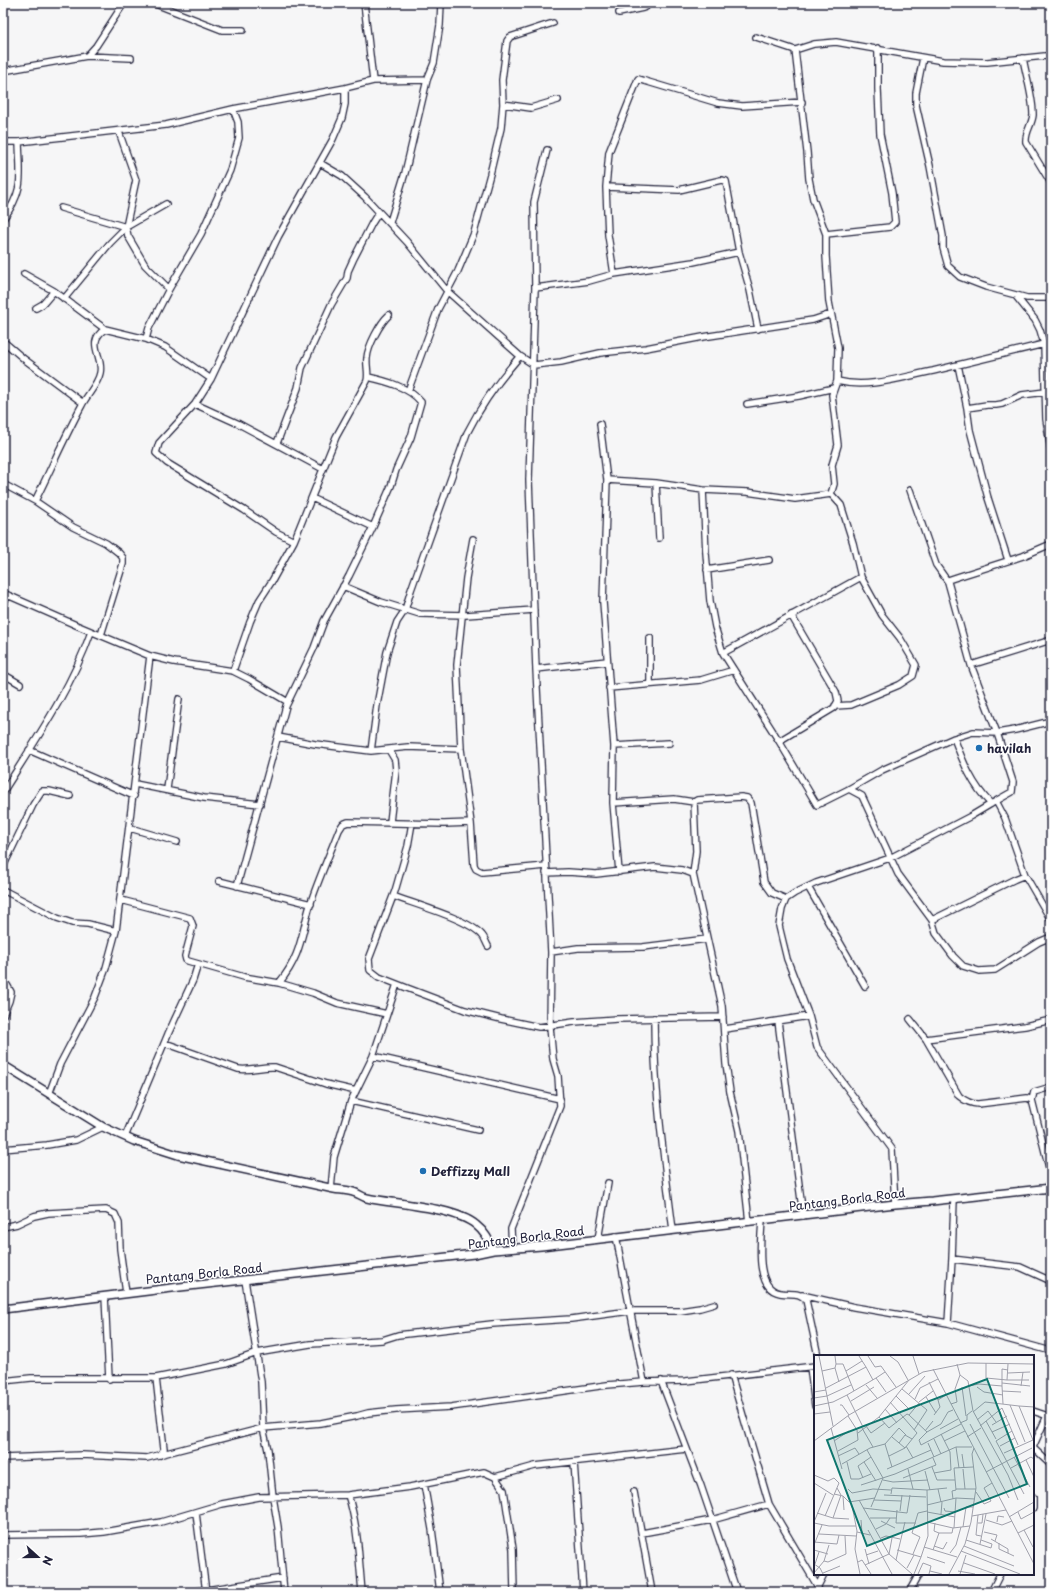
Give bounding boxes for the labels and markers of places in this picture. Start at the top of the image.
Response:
place label: havilah [987,739,1031,757]
marker: havilah [974,743,984,753]
place label: Deffizzy Mall [431,1162,510,1180]
marker: Deffizzy Mall [418,1166,428,1176]

